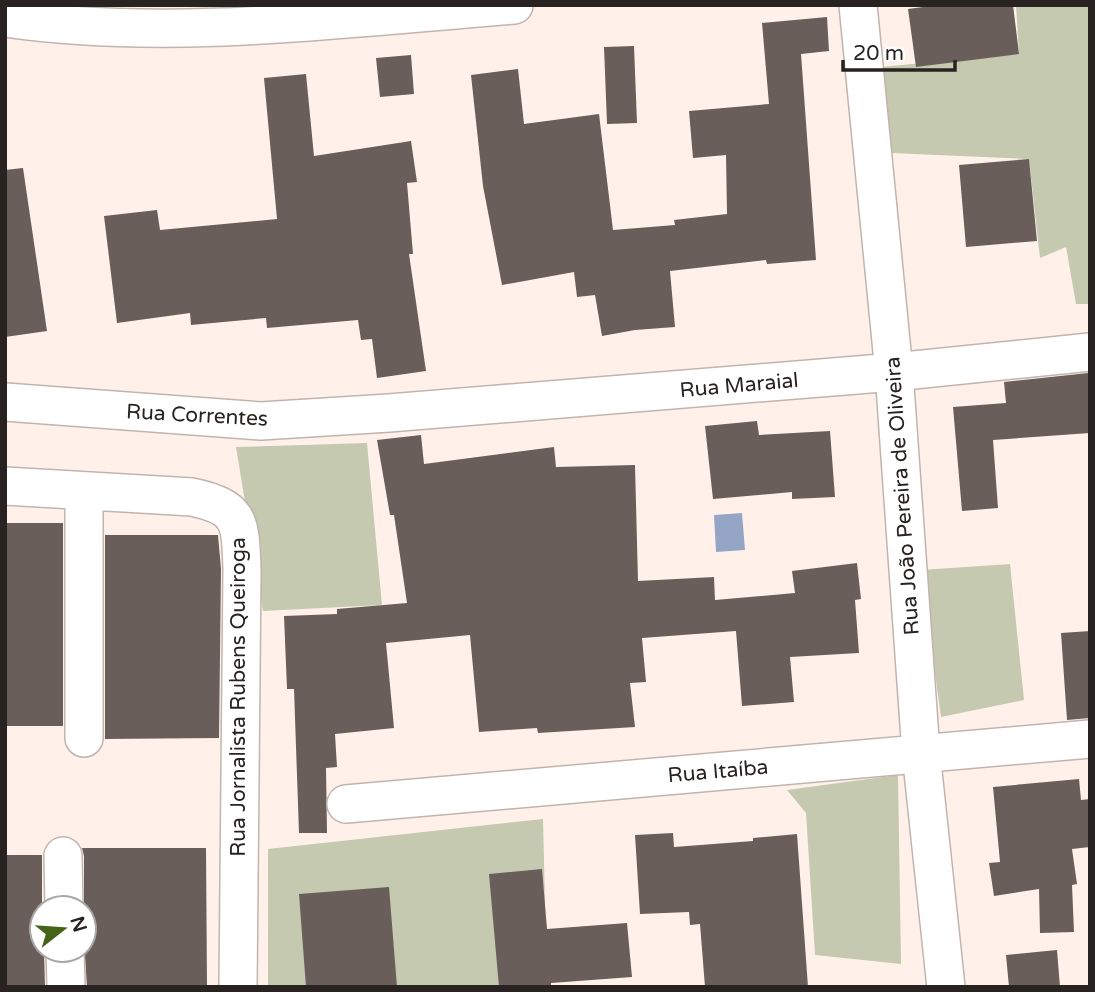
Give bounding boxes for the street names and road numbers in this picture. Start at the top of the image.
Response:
street label: Rua João Pereira de Oliveira [880,356,925,636]
street label: Rua Maraial [679,368,800,403]
street label: Rua Correntes [125,399,269,432]
street label: Rua Jornalista Rubens Queiroga [226,537,251,857]
street label: Rua Itaíba [667,755,769,788]

